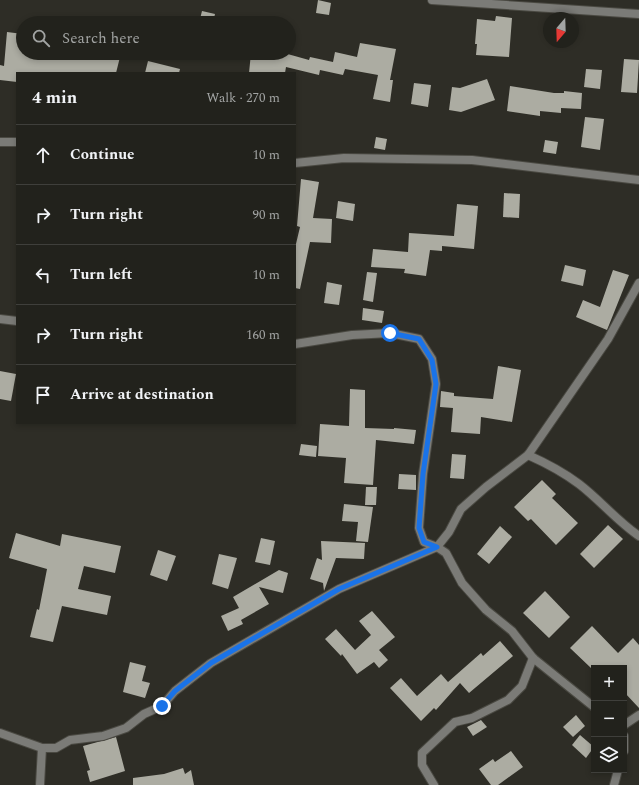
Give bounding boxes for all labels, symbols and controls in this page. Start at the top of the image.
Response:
north arrow [543,12,579,48]
search box [16,16,296,60]
icon: search [30,27,52,49]
text: Search here [62,27,140,50]
text: 4 min [32,85,77,111]
text: Walk · 270 m [206,88,280,108]
text: Continue [70,143,135,166]
icon: ahead [32,144,54,166]
text: 10 m [253,145,280,165]
text: Turn right [70,203,143,226]
icon: right [32,204,54,226]
text: 90 m [253,205,280,225]
text: Turn left [70,263,132,286]
icon: left [32,264,54,286]
text: 10 m [253,265,280,285]
text: Turn right [70,323,143,346]
icon: right [32,324,54,346]
route start [381,324,399,342]
text: 160 m [246,325,280,345]
text: Arrive at destination [70,383,214,406]
icon: arrive [32,384,54,406]
map controls [591,665,627,773]
button: + [591,665,627,701]
route end [153,697,171,715]
button: − [591,701,627,737]
button: layers [591,737,627,773]

